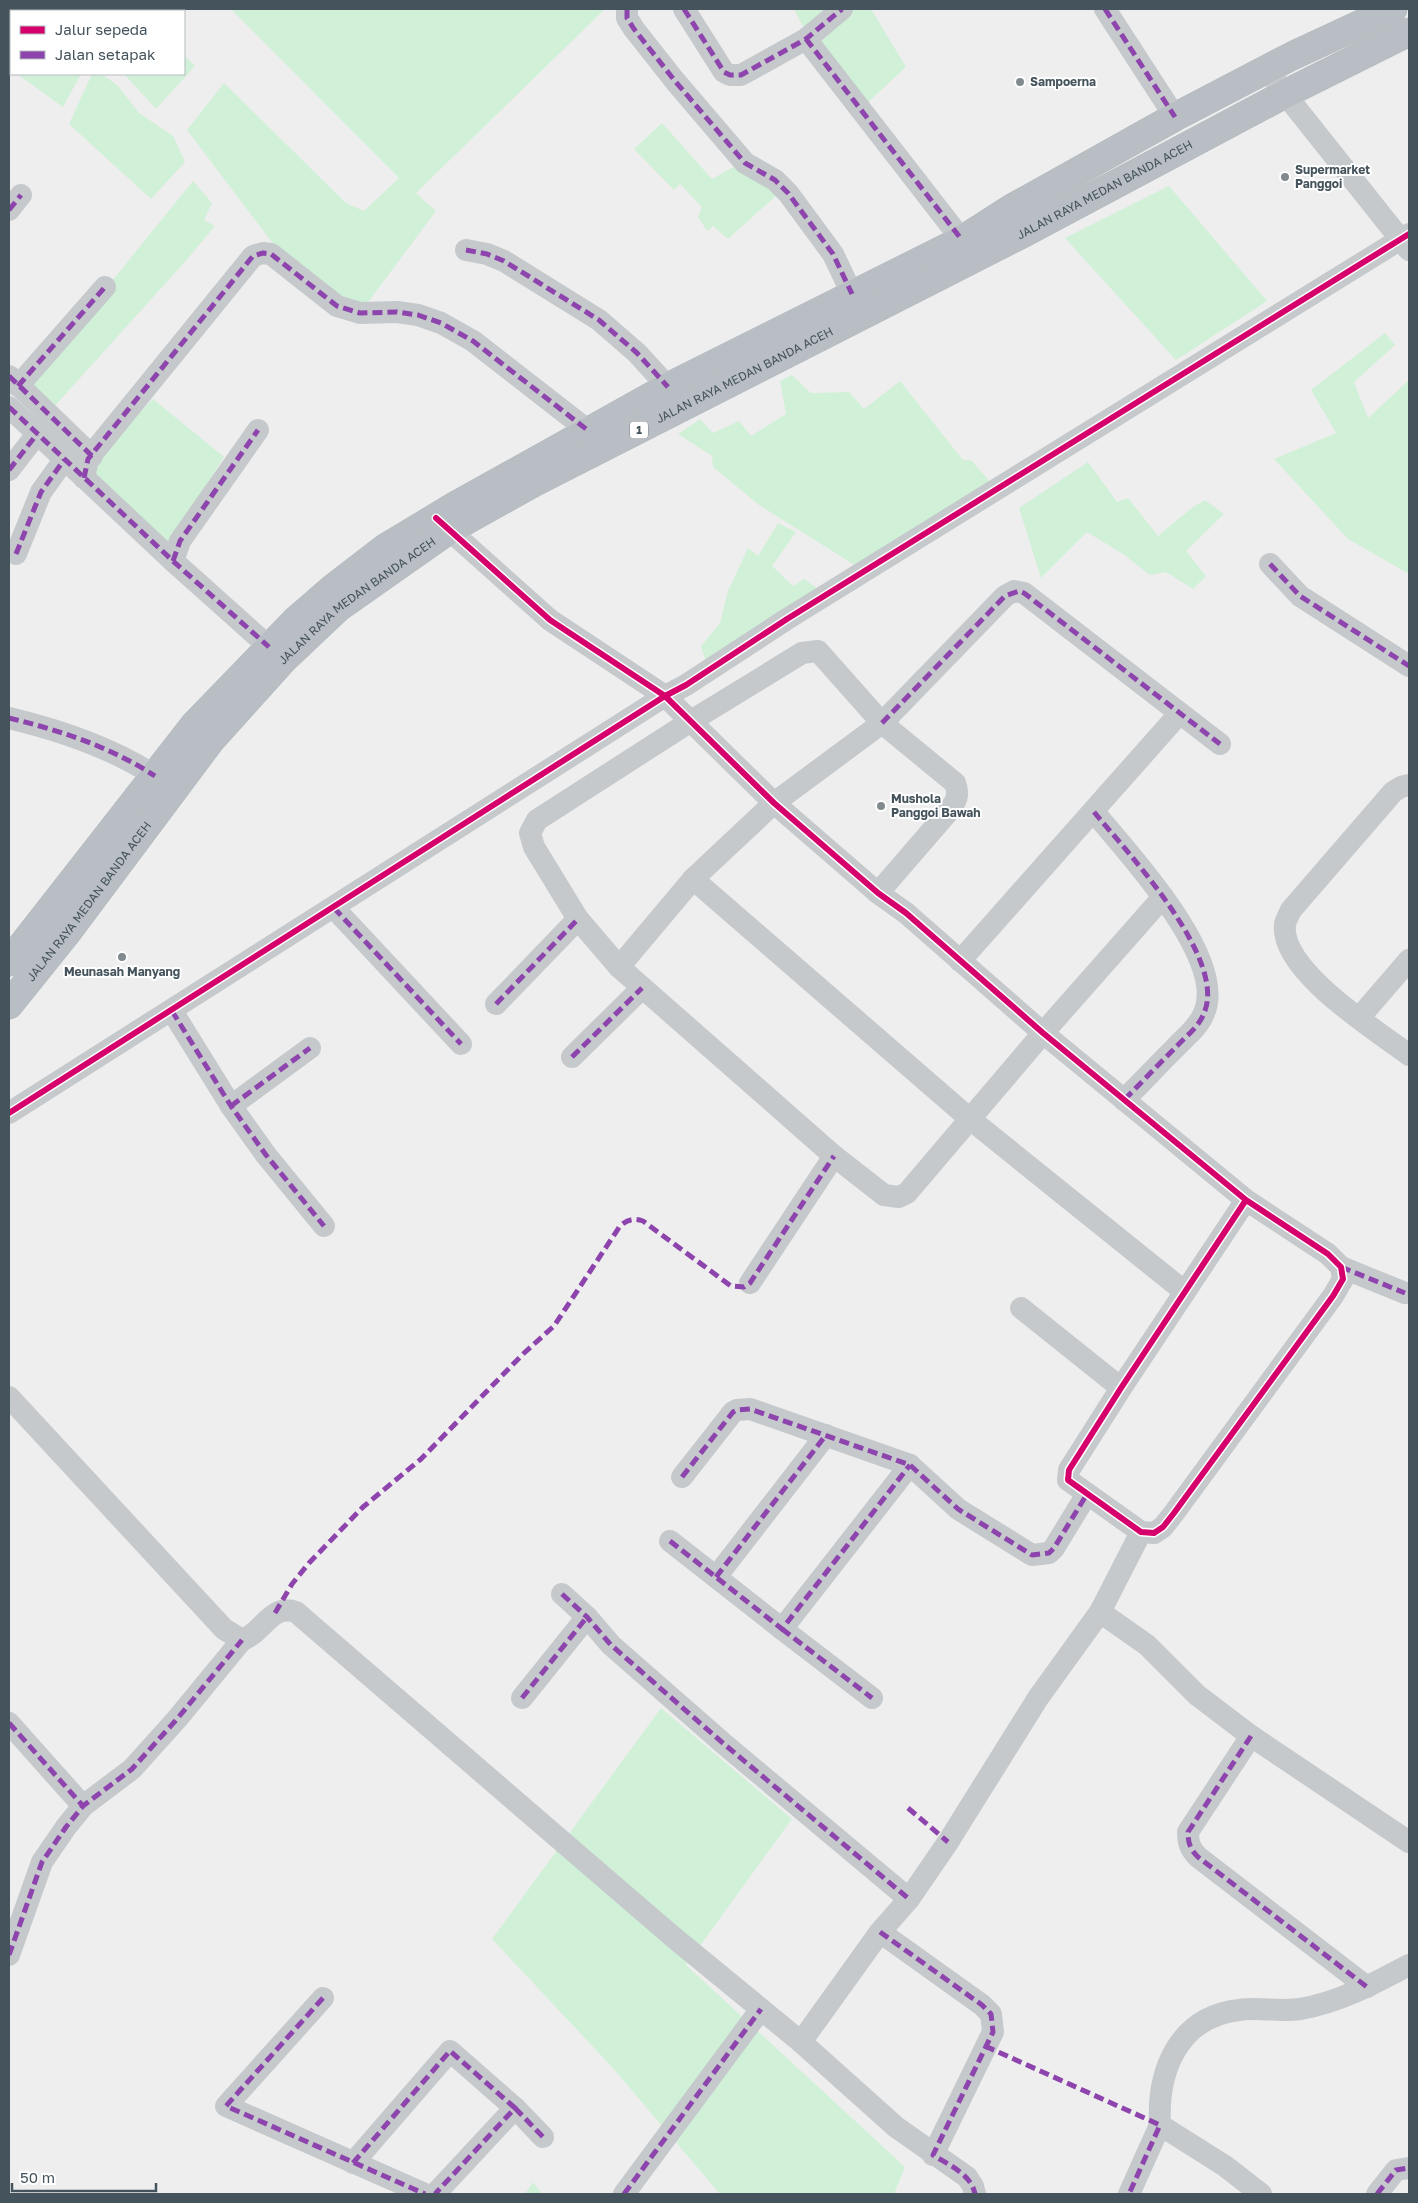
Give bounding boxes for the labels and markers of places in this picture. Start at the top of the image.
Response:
place label: Sampoerna [1030,74,1096,89]
marker: Sampoerna [1014,76,1026,88]
place label: Supermarket Panggoi [1295,162,1370,191]
marker: Supermarket Panggoi [1279,171,1291,183]
place label: Mushola Panggoi Bawah [891,791,981,820]
marker: Mushola Panggoi Bawah [875,800,887,812]
marker: Meunasah Manyang [116,951,128,963]
place label: Meunasah Manyang [64,964,180,979]

